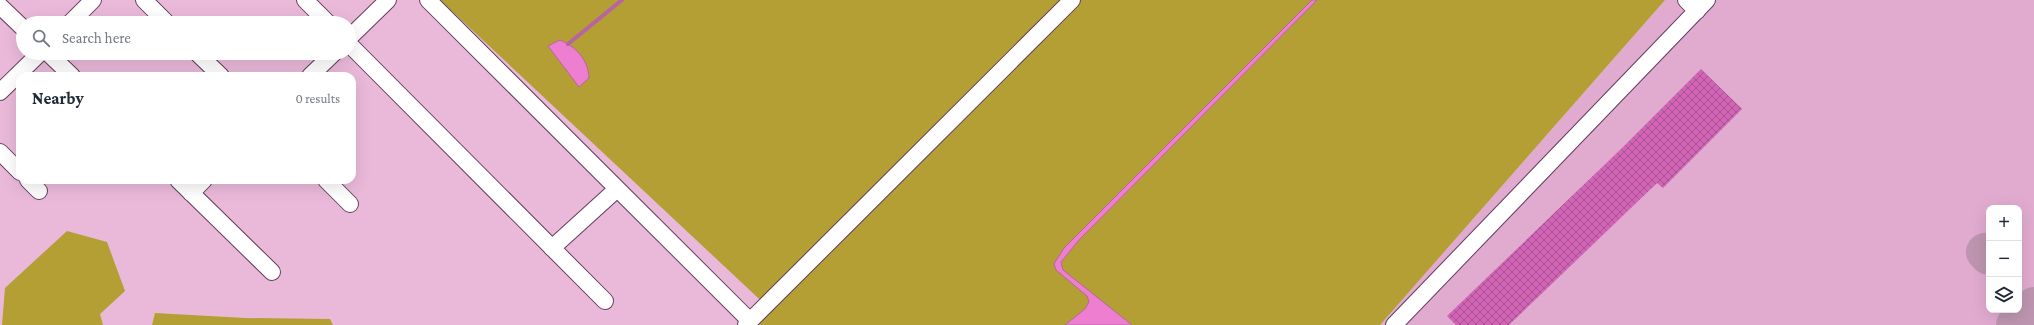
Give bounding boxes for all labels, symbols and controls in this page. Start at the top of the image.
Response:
search box [16,16,356,60]
icon: search [30,27,52,49]
text: Search here [62,30,131,46]
text: Nearby [32,89,84,108]
text: 0 results [295,91,340,106]
map controls [1986,205,2022,313]
button: + [1986,205,2022,241]
button: − [1986,241,2022,277]
button: layers [1986,277,2022,313]

